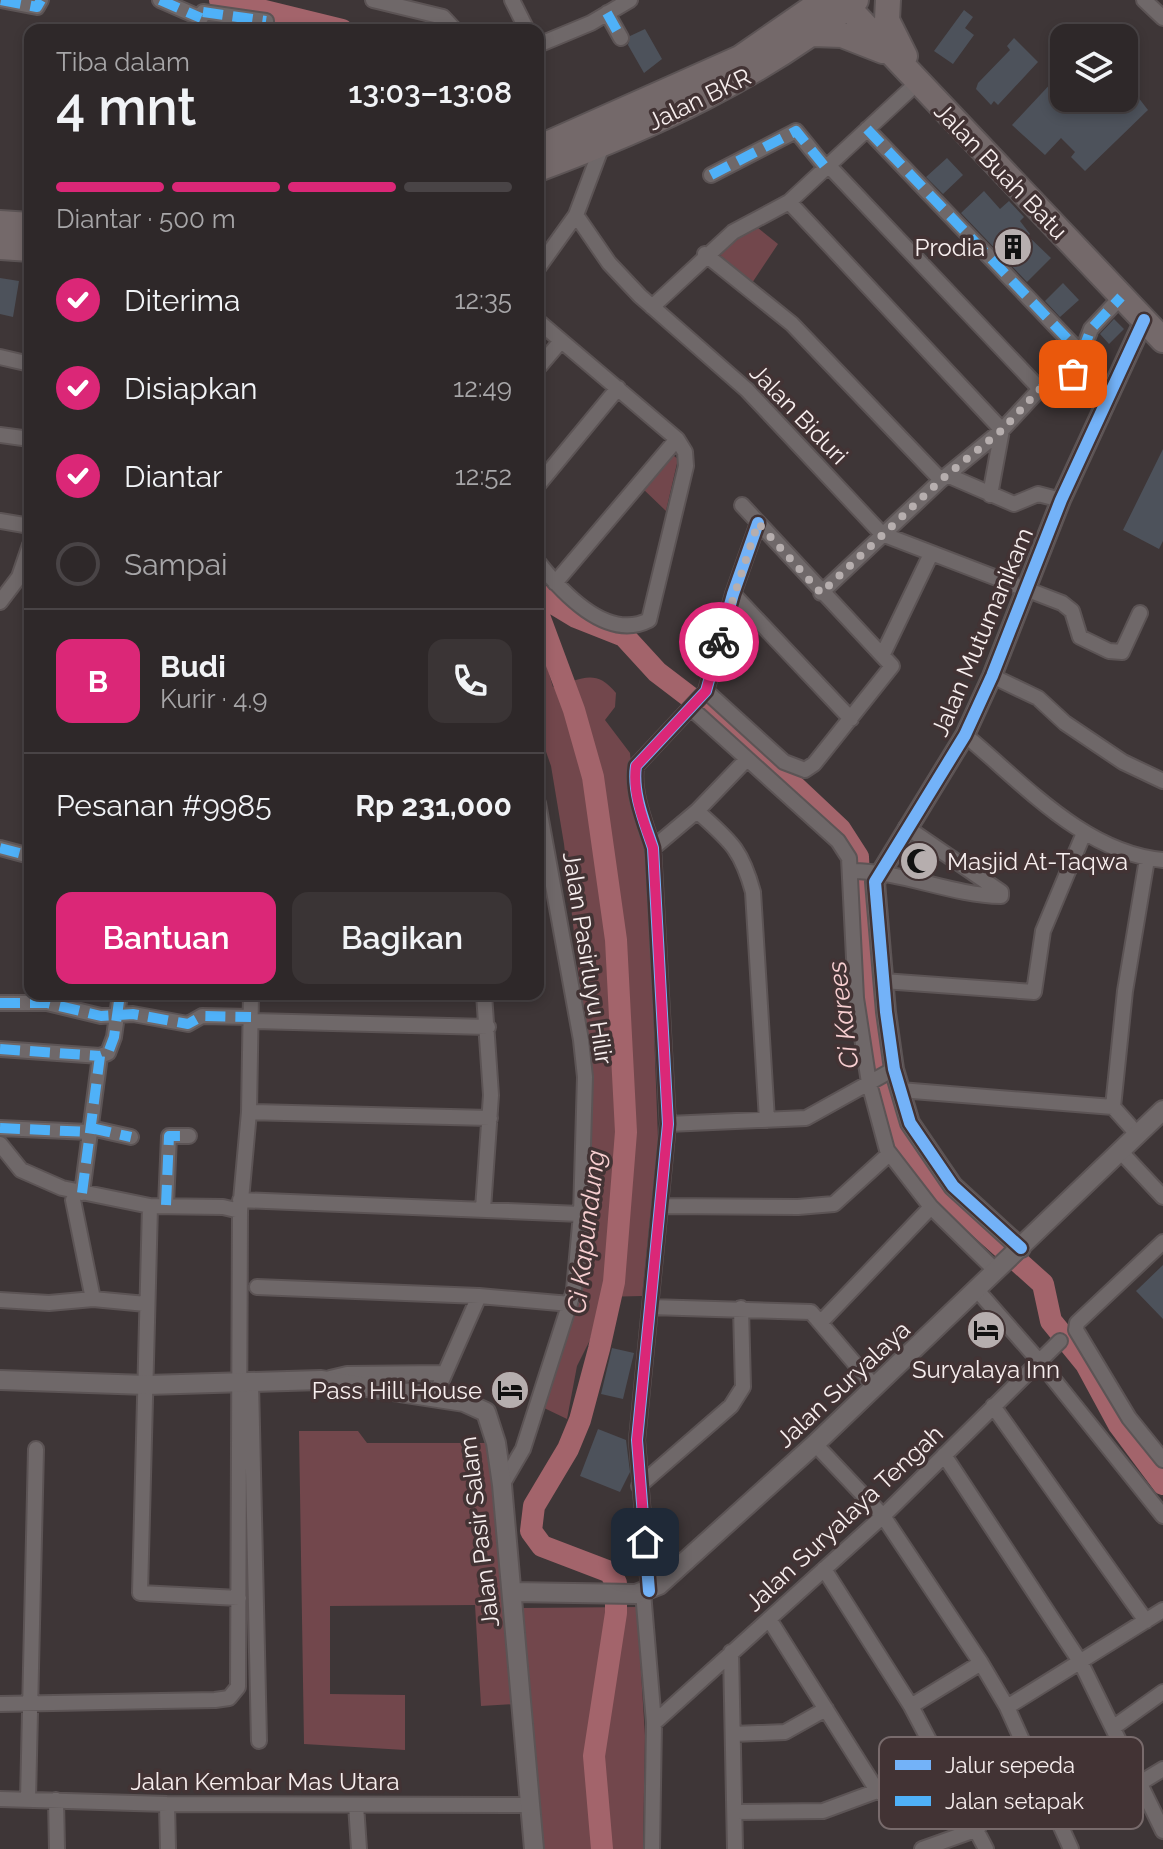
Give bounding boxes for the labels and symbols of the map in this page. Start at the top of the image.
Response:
street label: Jalan BKR [643,62,755,136]
street label: Jalan Buah Batu [928,97,1074,245]
building icon: Prodia [992,226,1034,268]
place label: Prodia [915,233,985,262]
pin [1039,340,1107,408]
street label: Jalan Biduri [744,358,854,470]
street label: Jalan Mutumanikam [925,523,1039,741]
courier [679,602,759,682]
mosque icon: Masjid At-Taqwa [898,840,940,882]
place label: Masjid At-Taqwa [947,847,1128,876]
street label: Jalan Pasirluyu Hilir [557,850,619,1067]
water label: Ci Karees [822,959,864,1071]
water label: Ci Kapundung [561,1148,611,1316]
hotel icon: Suryalaya Inn [965,1309,1007,1351]
street label: Jalan Suryalaya [770,1315,916,1453]
place label: Suryalaya Inn [912,1355,1060,1384]
hotel icon: Pass Hill House [489,1369,531,1411]
place label: Pass Hill House [312,1376,482,1405]
street label: Jalan Suryalaya Tengah [739,1419,949,1617]
street label: Jalan Pasir Salam [453,1435,505,1629]
pin [611,1508,679,1576]
legend [879,1737,1143,1829]
text: Jalur sepeda [945,1752,1075,1778]
street label: Jalan Kembar Mas Utara [130,1767,400,1796]
text: Jalan setapak [945,1788,1084,1814]

